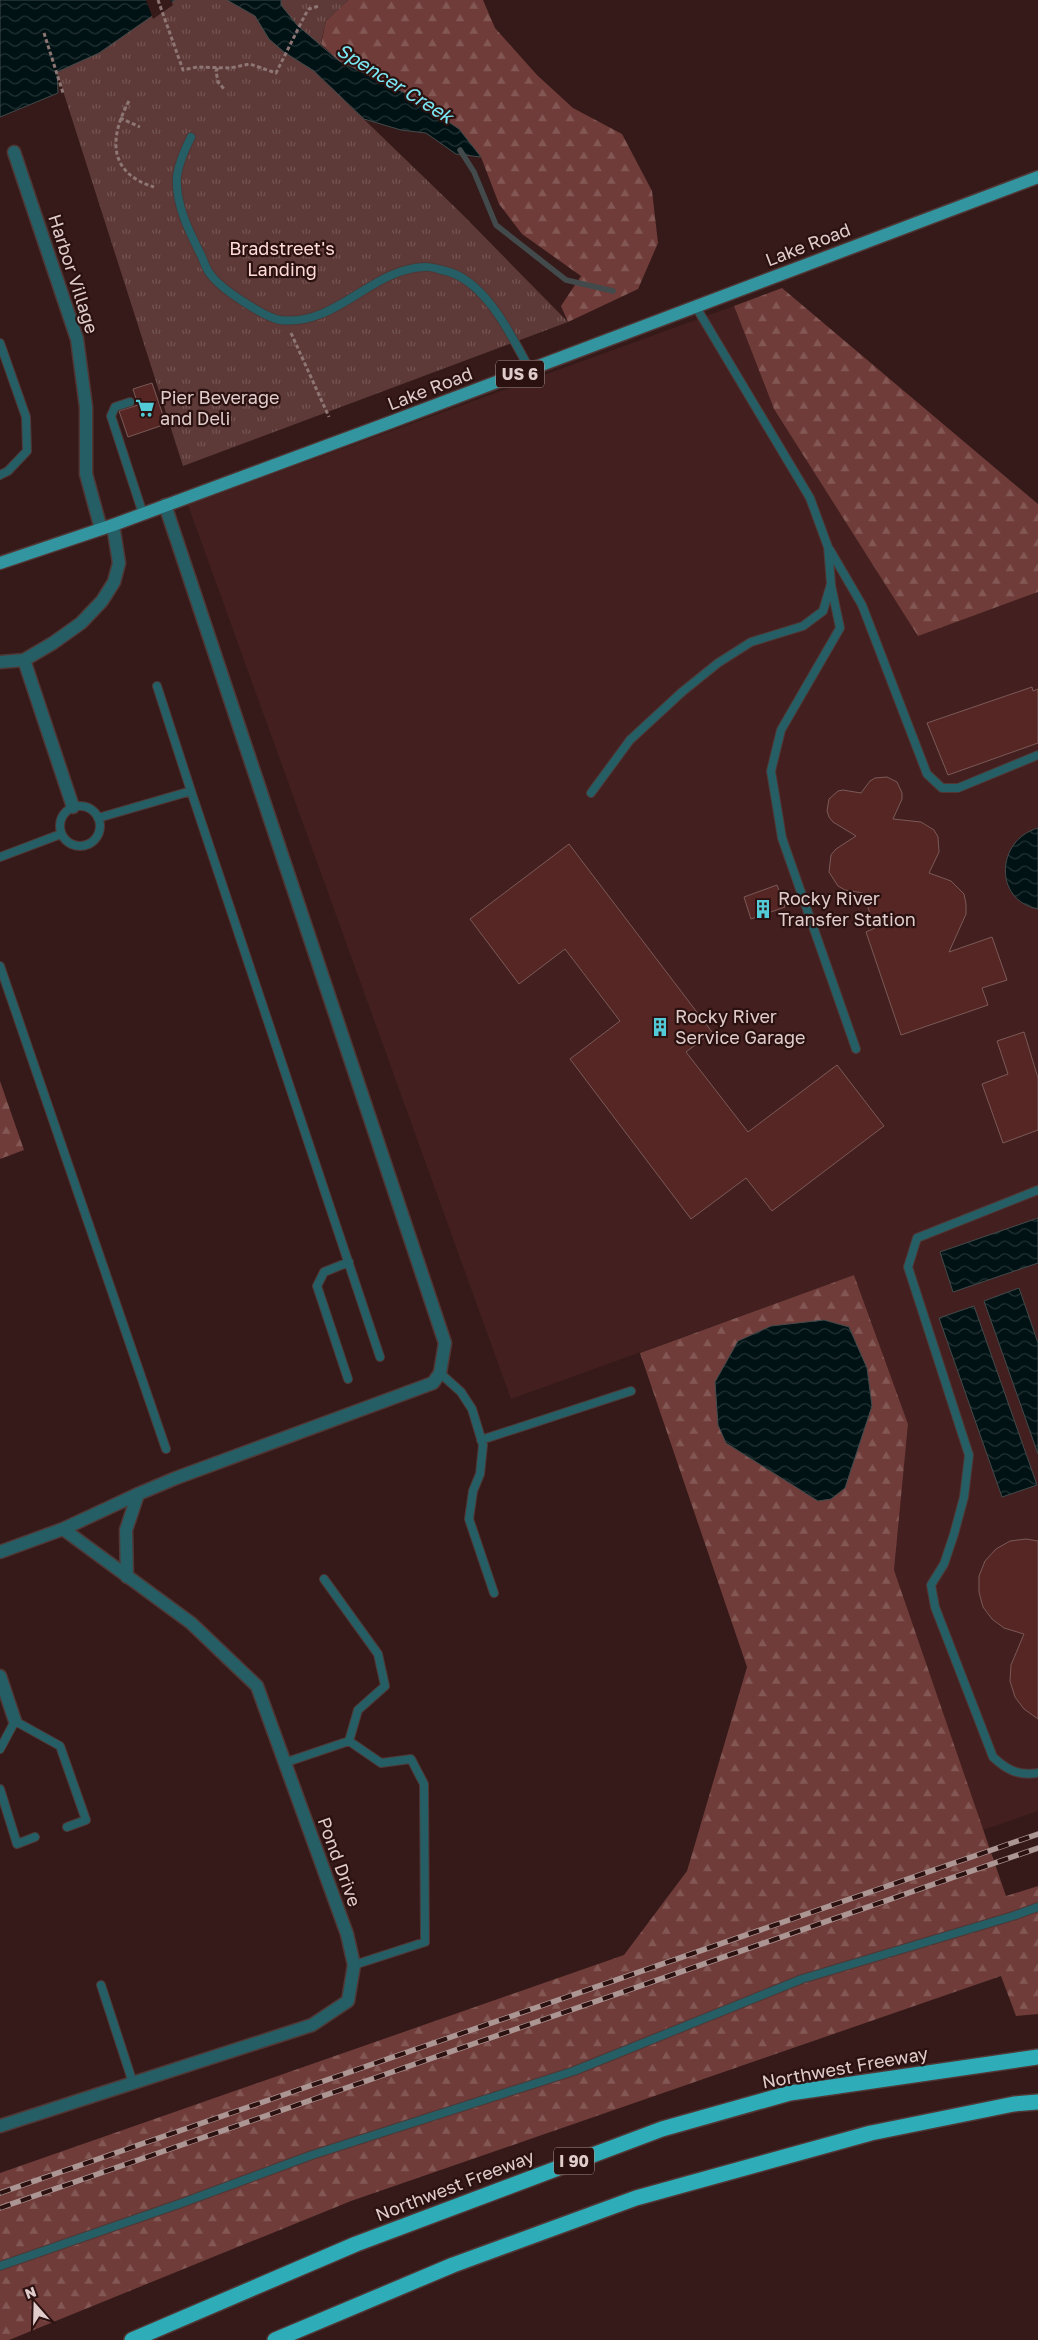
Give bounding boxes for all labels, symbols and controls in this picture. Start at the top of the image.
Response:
water label: Spencer Creek [333,38,460,129]
street label: Harbor Village [44,211,104,336]
street label: Lake Road [762,218,853,270]
park label: Bradstreet's Landing [229,237,335,280]
road number: US 6 [496,360,544,388]
street label: Lake Road [384,362,475,414]
place label: Pier Beverage and Deli [160,386,279,429]
supermarket icon: Pier Beverage and Deli [134,397,156,419]
place label: Rocky River Transfer Station [778,887,916,930]
building icon: Rocky River Transfer Station [752,898,774,920]
place label: Rocky River Service Garage [675,1005,806,1048]
building icon: Rocky River Service Garage [649,1016,671,1038]
street label: Pond Drive [314,1814,366,1909]
street label: Northwest Freeway [760,2042,930,2092]
street label: Northwest Freeway [372,2145,537,2226]
road number: I 90 [554,2148,594,2174]
north arrow [10,2280,60,2330]
text: N [22,2283,38,2302]

